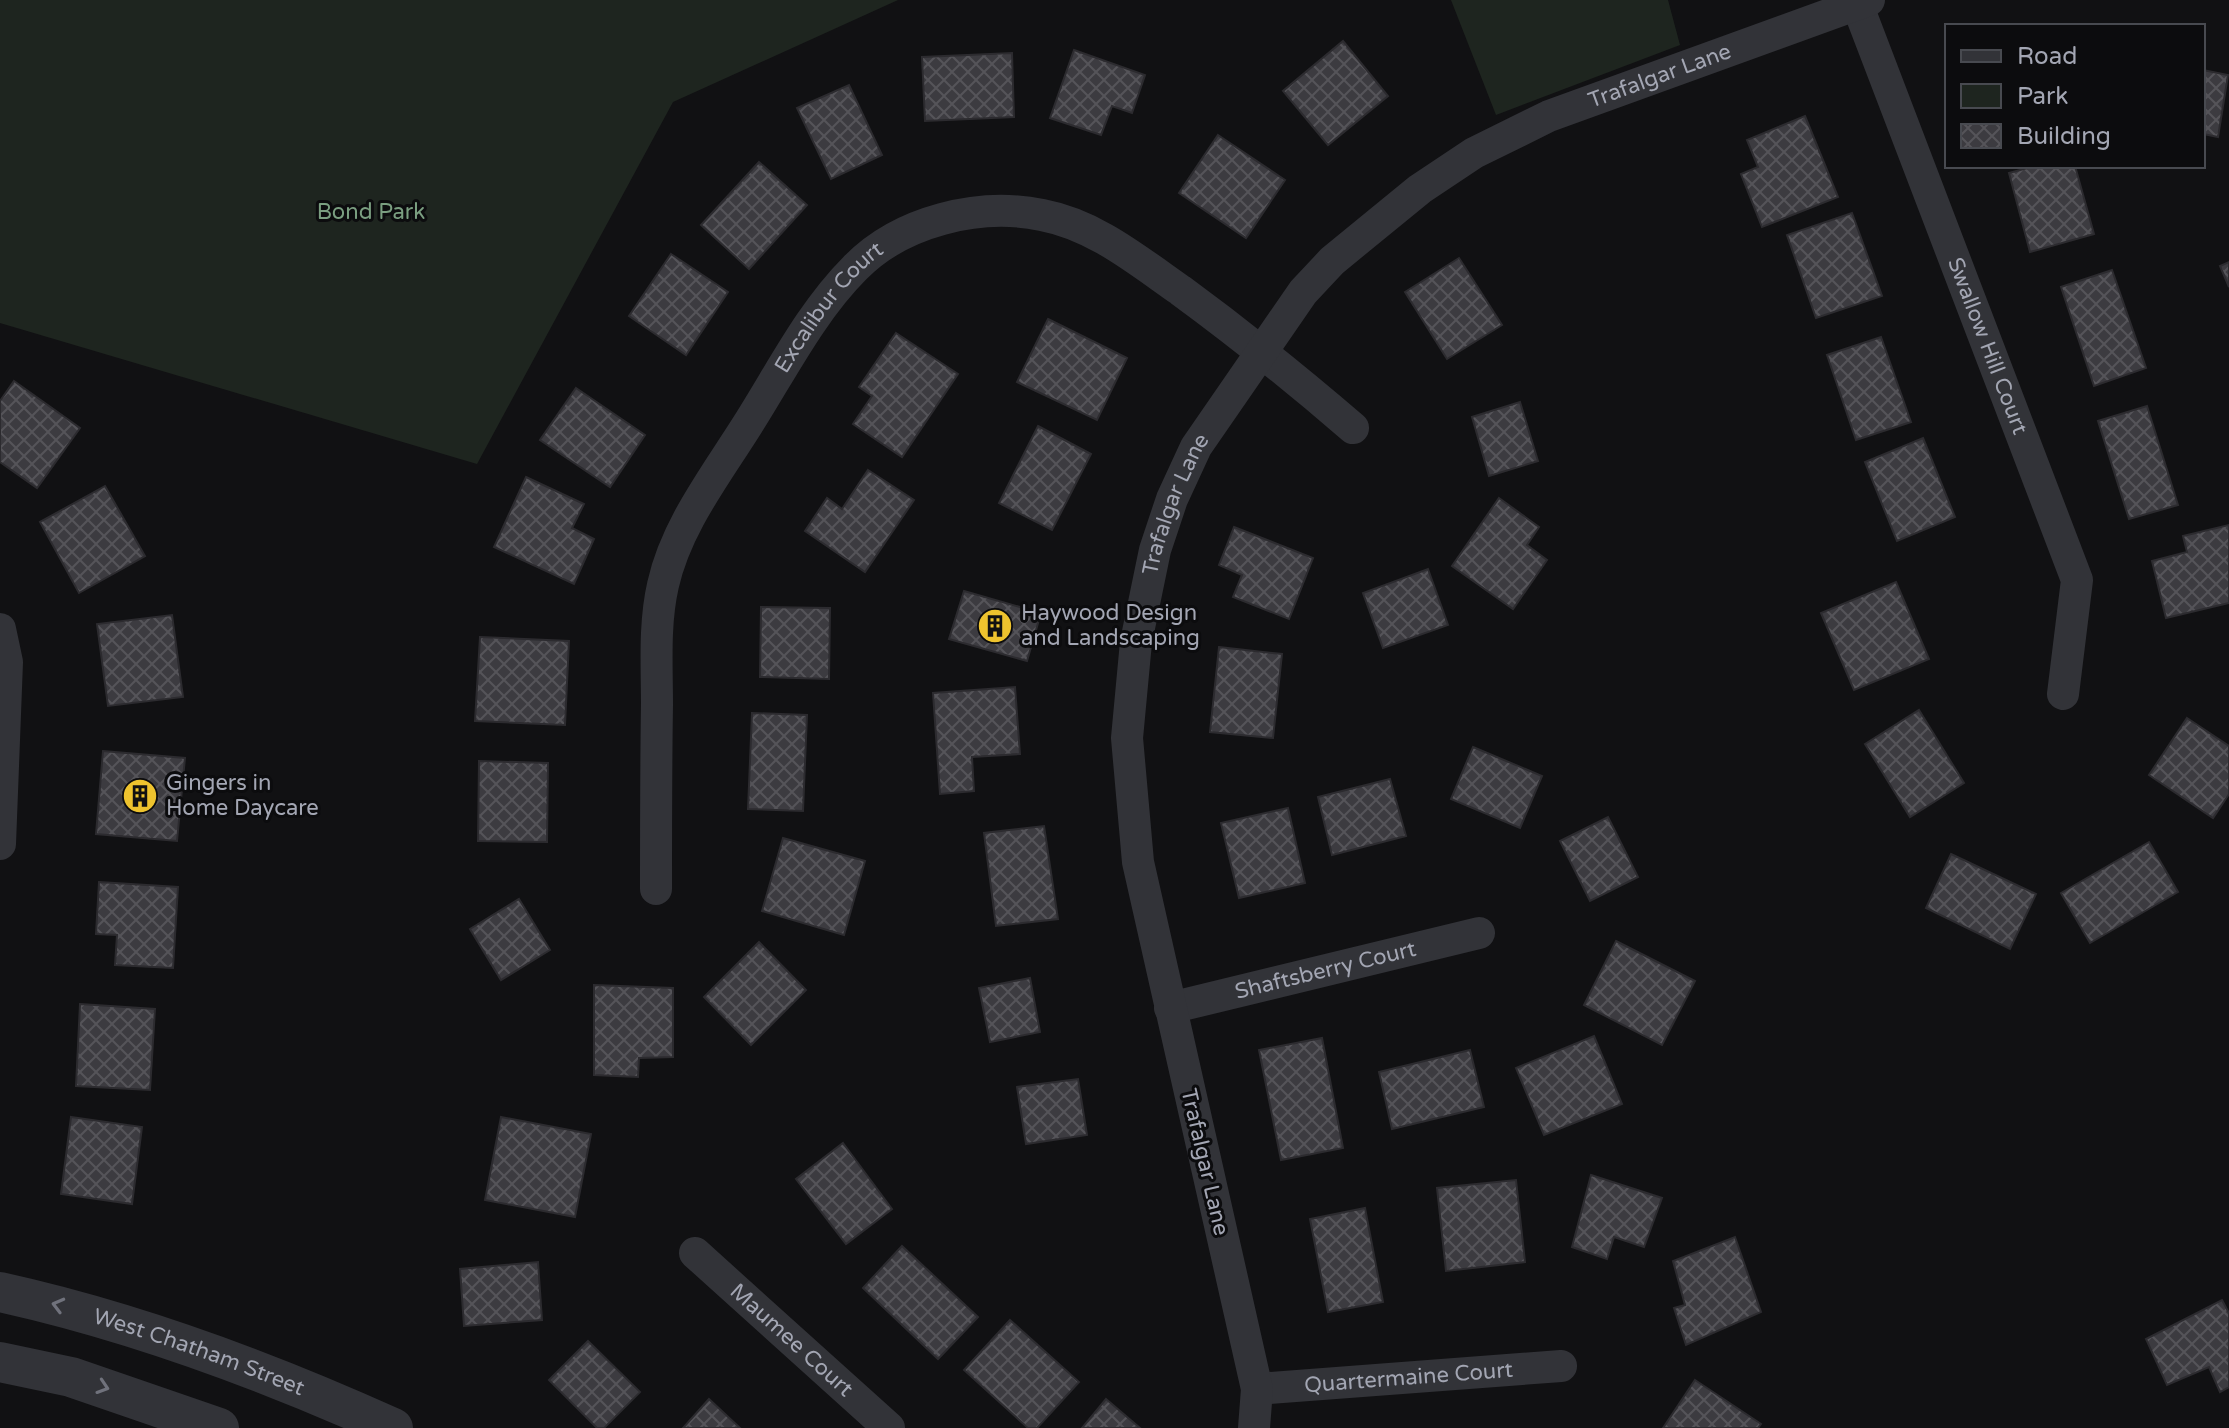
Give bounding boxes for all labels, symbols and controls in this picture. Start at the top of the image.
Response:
legend [1945,24,2205,168]
street label: Trafalgar Lane [1585,38,1735,114]
text: Road [2017,42,2077,71]
text: Park [2017,82,2068,111]
text: Building [2017,122,2111,151]
park label: Bond Park [317,199,425,225]
street label: Excalibur Court [769,236,888,378]
street label: Swallow Hill Court [1942,254,2033,438]
street label: Trafalgar Lane [1137,428,1214,577]
place label: Haywood Design and Landscaping [1021,600,1200,651]
building icon: Haywood Design and Landscaping [976,607,1014,645]
place label: Gingers in Home Daycare [166,770,319,821]
building icon: Gingers in Home Daycare [121,777,159,815]
street label: Shaftsberry Court [1232,936,1419,1005]
street label: Trafalgar Lane [1175,1086,1235,1238]
street label: Maumee Court [725,1278,858,1402]
one-way arrow [51,1298,65,1314]
street label: West Chatham Street [90,1303,308,1401]
street label: Quartermaine Court [1303,1357,1514,1398]
one-way arrow [96,1378,109,1394]

